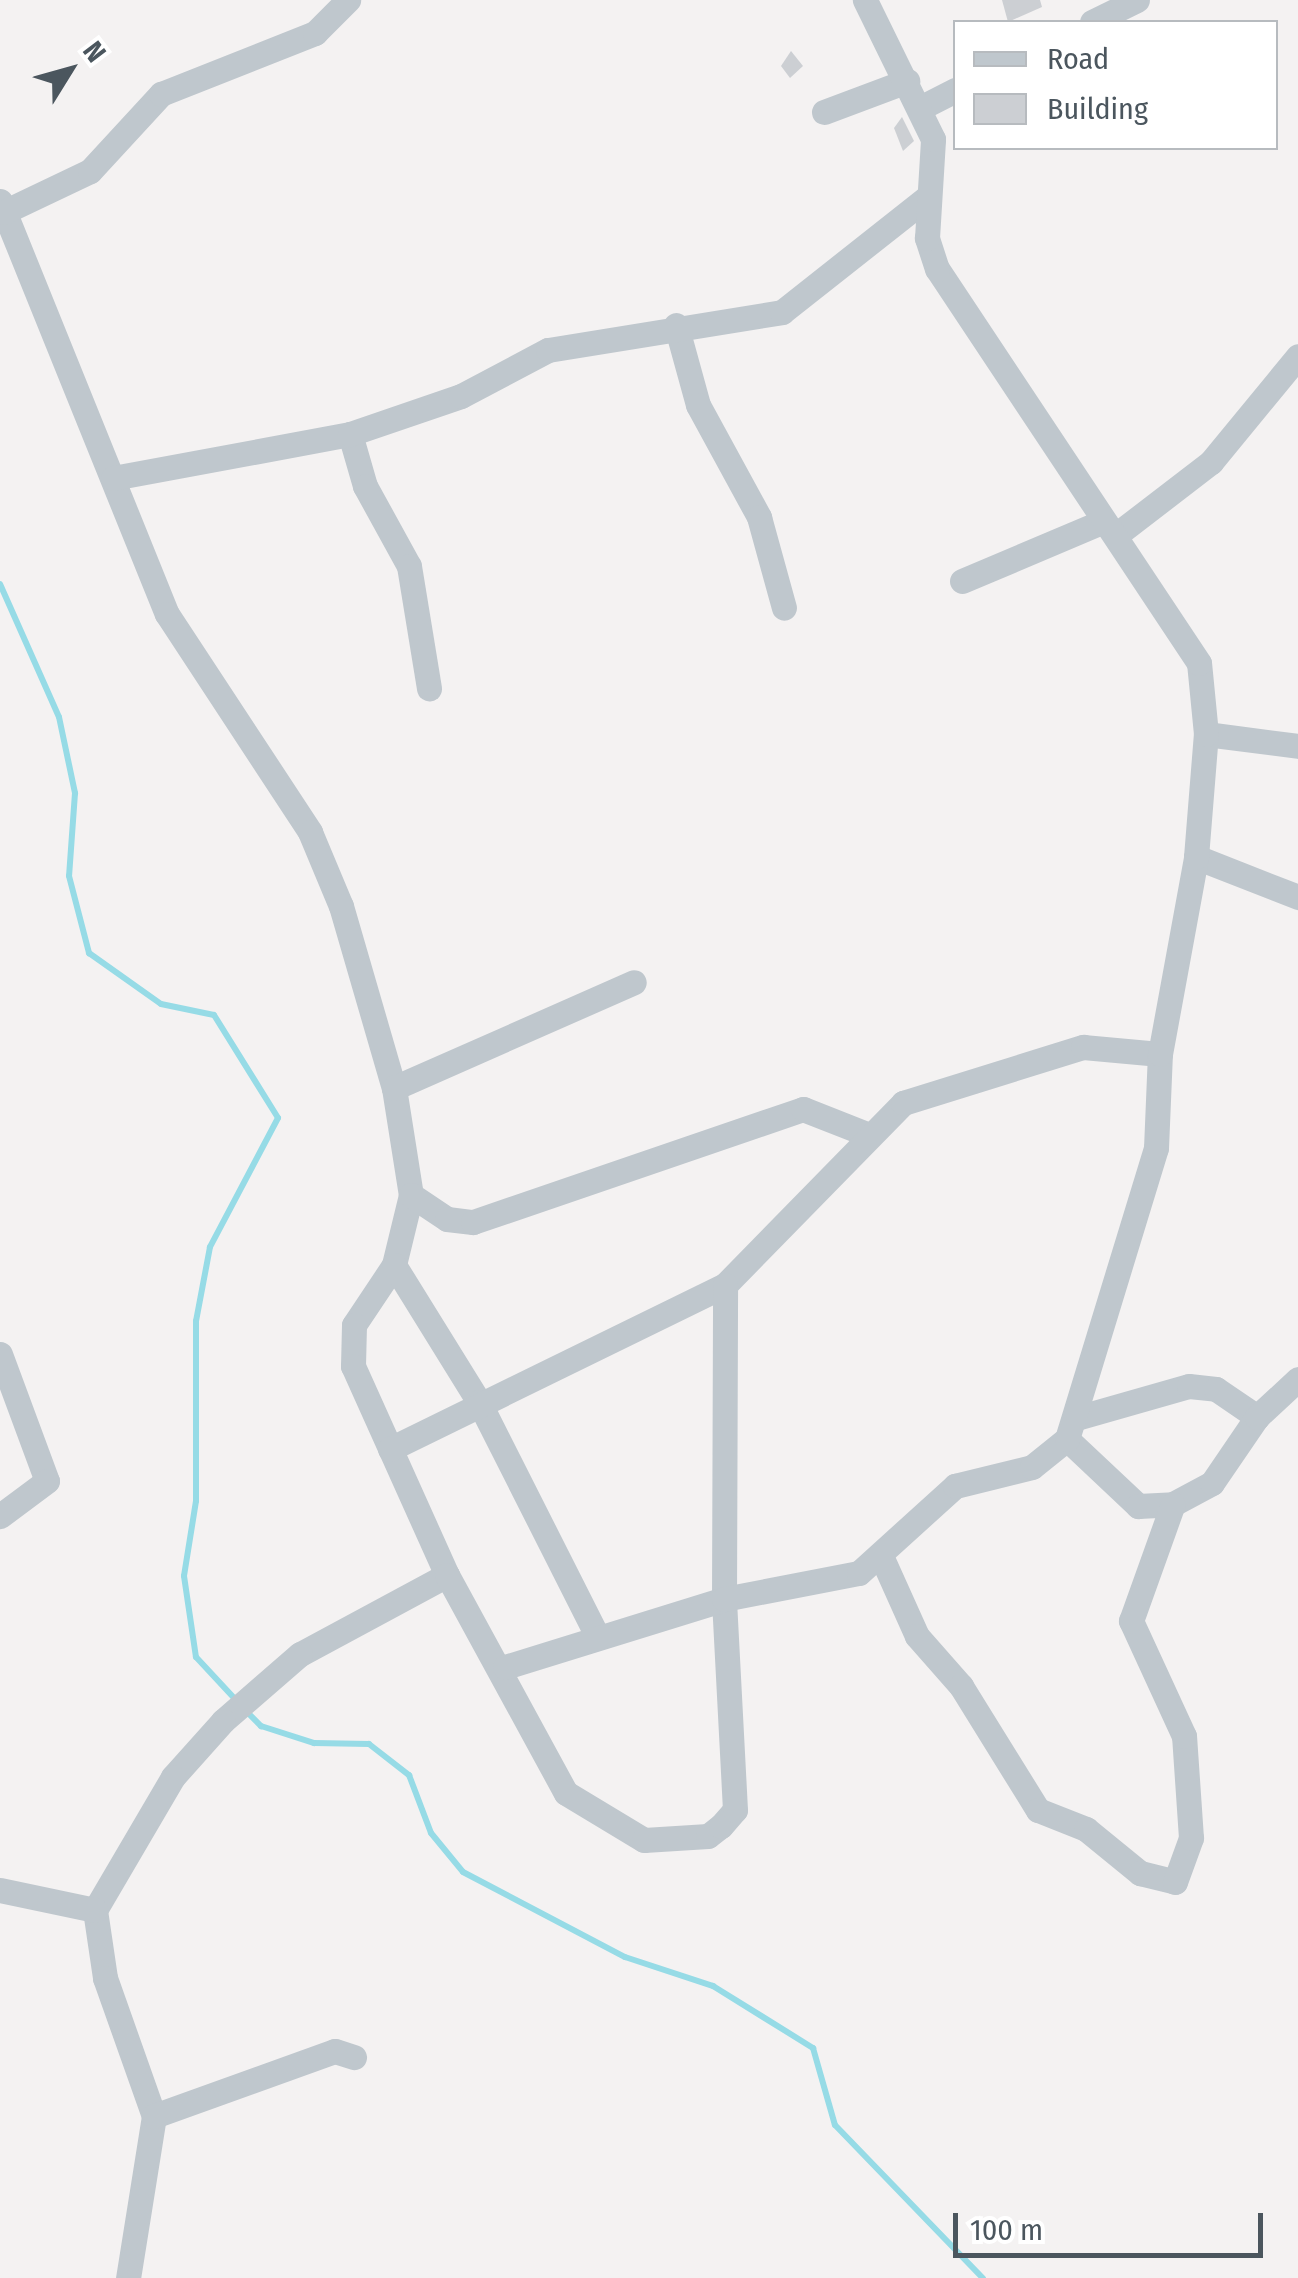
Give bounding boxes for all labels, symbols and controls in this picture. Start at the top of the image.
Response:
north arrow [20,20,120,120]
legend [953,20,1278,150]
text: N [76,35,113,68]
text: Road [1047,41,1109,77]
text: Building [1047,91,1148,127]
scale bar [958,2193,1268,2255]
text: 100 m [970,2212,1043,2248]

